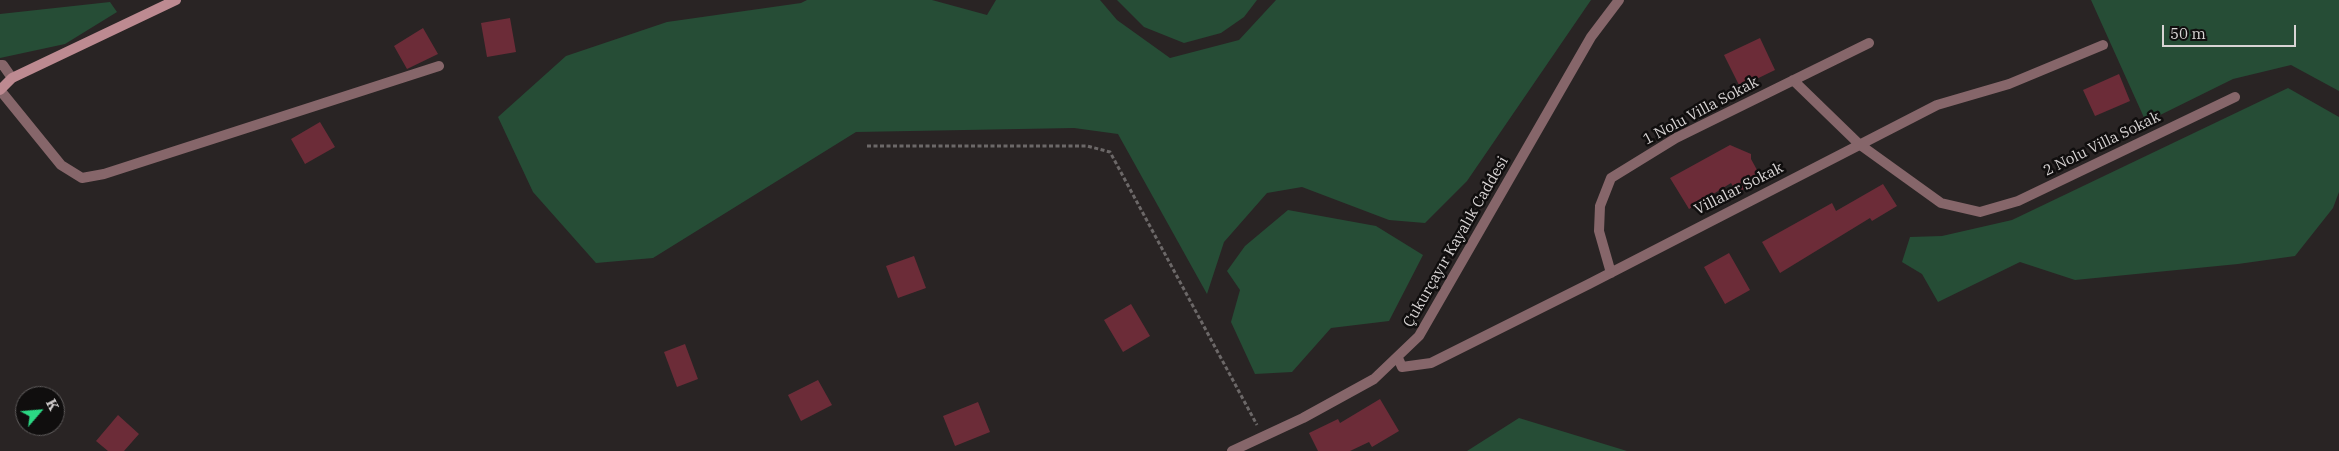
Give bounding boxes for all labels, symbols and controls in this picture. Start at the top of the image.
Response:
scale bar [2164,15,2298,47]
text: 50 m [2170,24,2206,43]
street label: 1 Nolu Villa Sokak [1640,73,1762,149]
street label: 2 Nolu Villa Sokak [2041,108,2163,180]
street label: Çukurçayır Kayalık Caddesi [1400,153,1512,331]
street label: Villalar Sokak [1692,159,1786,219]
north arrow [15,386,65,436]
text: K [42,396,63,414]

